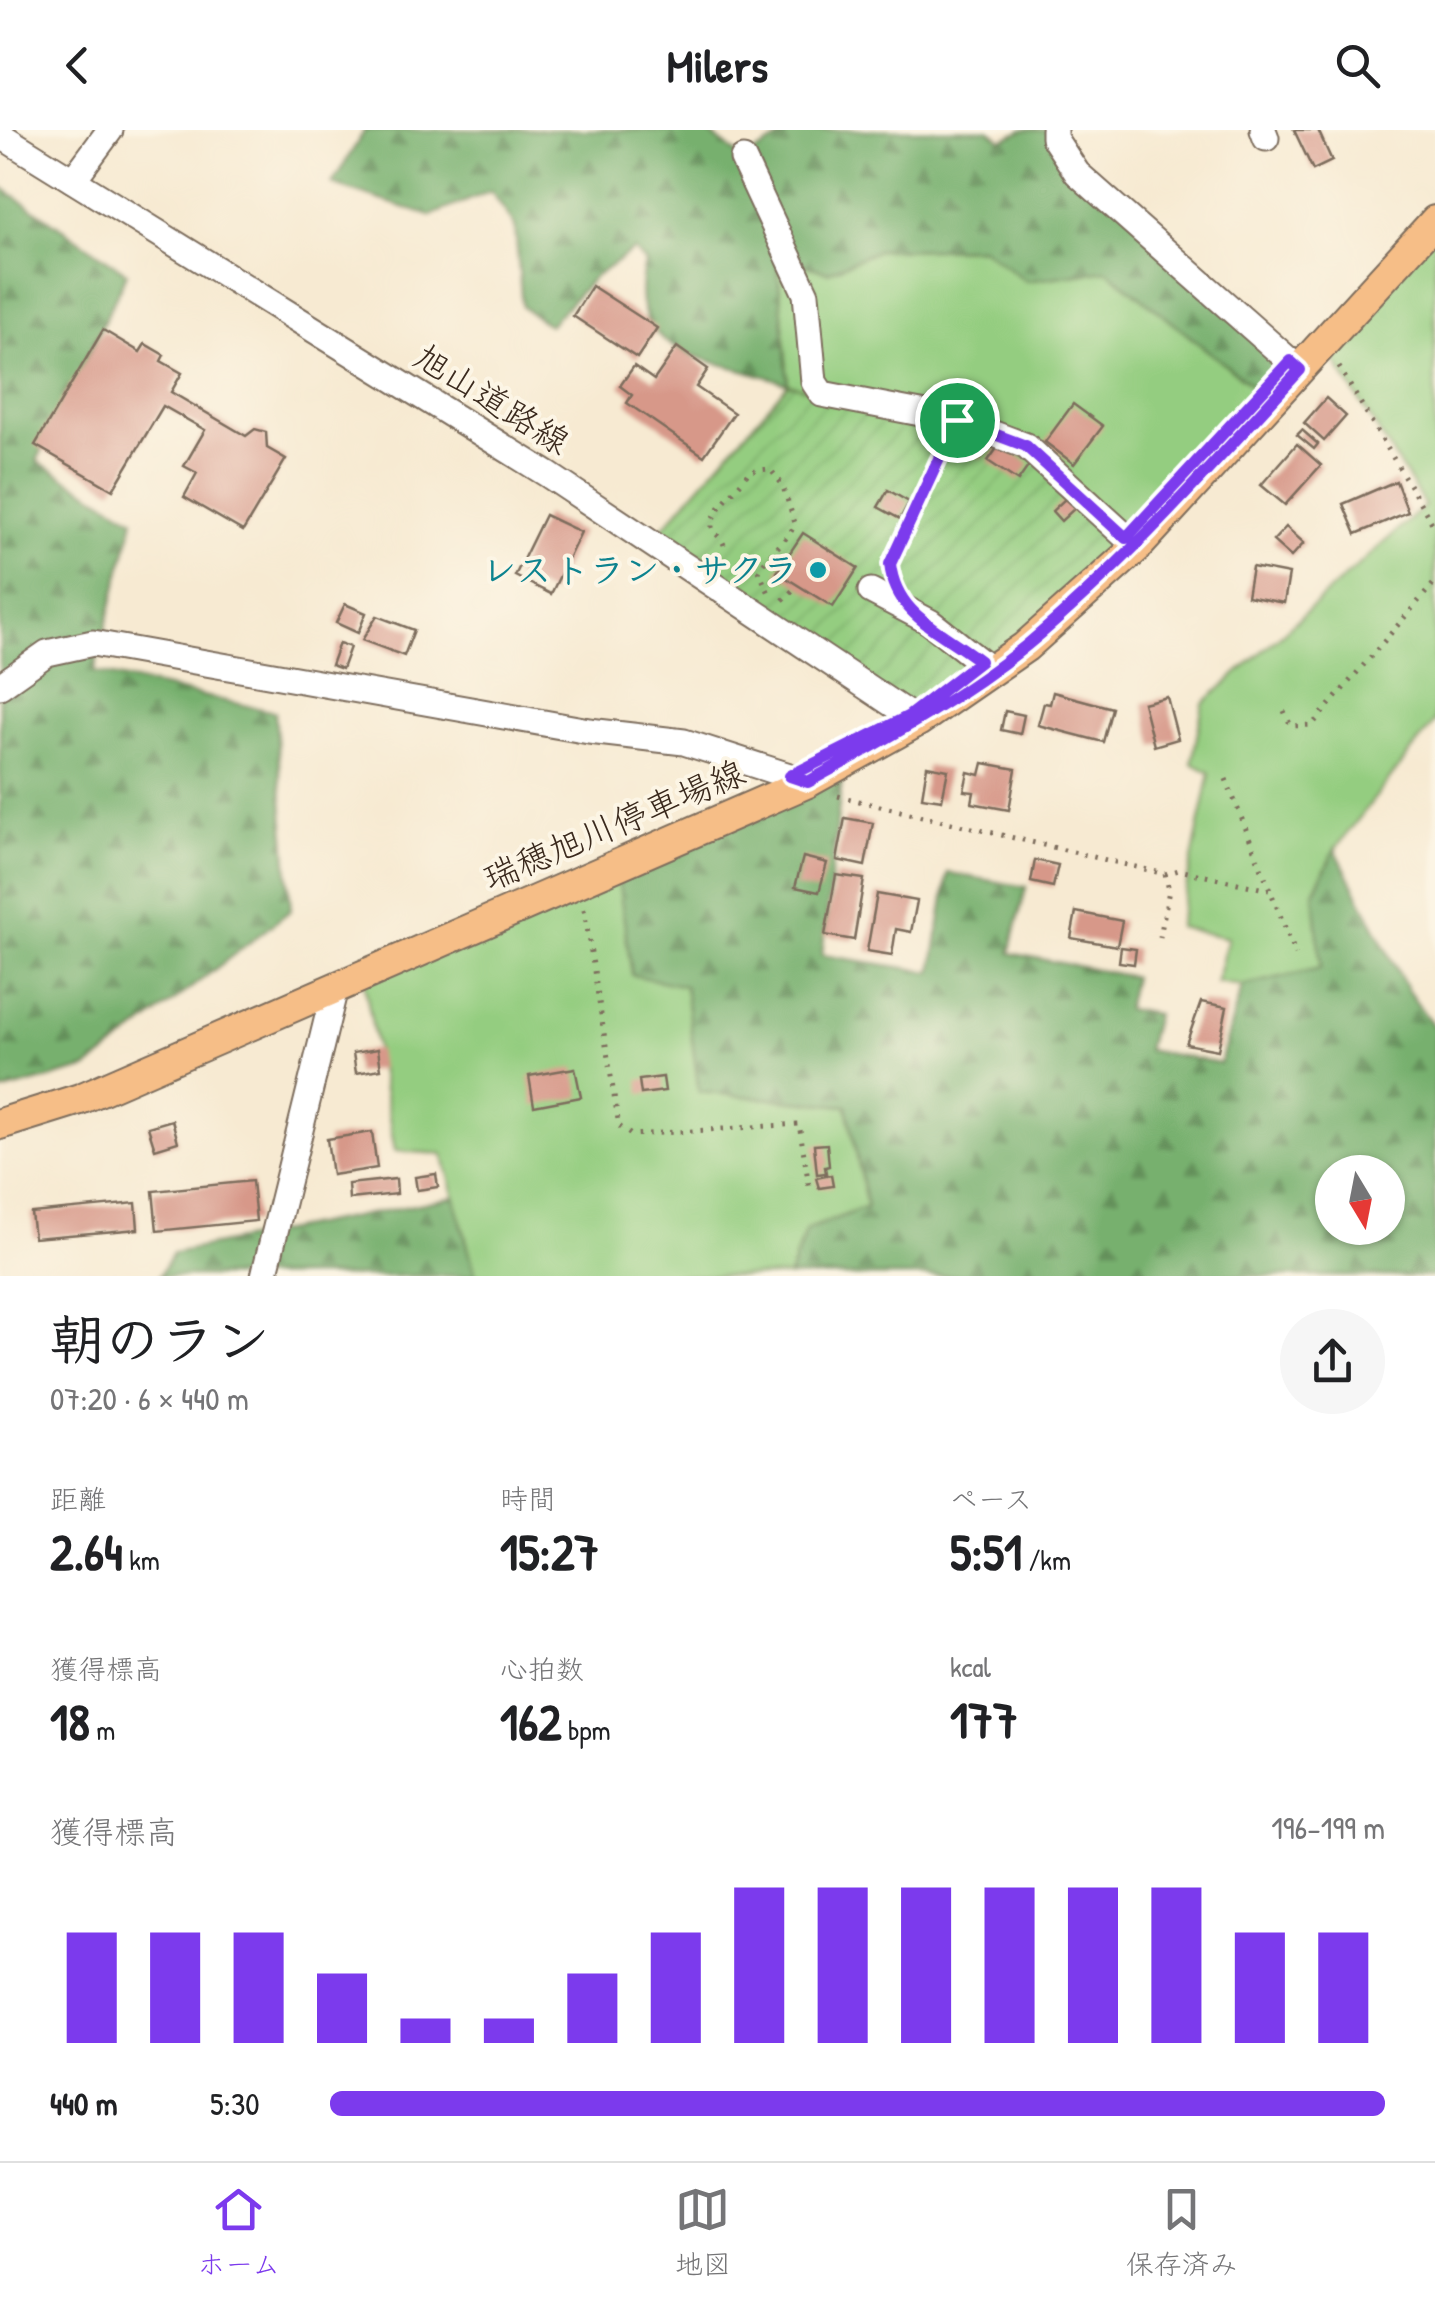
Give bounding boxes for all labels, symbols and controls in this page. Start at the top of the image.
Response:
text: Milers [667,35,768,96]
icon: back [50,38,105,93]
icon: search [1330,38,1385,93]
street label: 旭山道路線 [406,332,579,465]
pin [915,378,1000,463]
icon: arrive [930,393,985,448]
place label: レストラン・サクラ [482,546,798,593]
marker: レストラン・サクラ [807,559,829,581]
street label: 瑞穂旭川停車場線 [476,748,752,901]
north arrow [1315,1155,1405,1245]
map controls [1315,1155,1405,1245]
text: 朝のラン [50,1302,270,1376]
button: share [1280,1309,1385,1414]
text: 07:20 · 6 × 440 m [50,1377,249,1420]
text: 距離 [50,1480,106,1518]
text: 時間 [500,1480,556,1518]
text: ペース [950,1480,1032,1518]
text: 2.64 [50,1518,123,1586]
text: 15:27 [500,1518,599,1586]
text: 5:51 [950,1518,1022,1586]
text: km [123,1541,160,1579]
text: /km [1022,1541,1071,1579]
text: kcal [950,1648,991,1686]
text: 獲得標高 [50,1650,162,1688]
text: 心拍数 [500,1650,584,1688]
text: 177 [950,1686,1018,1754]
text: 18 [50,1688,90,1756]
text: 162 [500,1688,562,1756]
text: m [90,1711,115,1749]
text: bpm [562,1711,611,1749]
text: 196–199 m [1271,1806,1385,1849]
text: 獲得標高 [50,1810,178,1853]
text: 440 m [50,2082,117,2125]
text: 5:30 [210,2082,260,2125]
tab: ホーム [197,2182,280,2283]
tab: 地図 [675,2182,731,2283]
tab: 保存済み [1126,2182,1238,2283]

